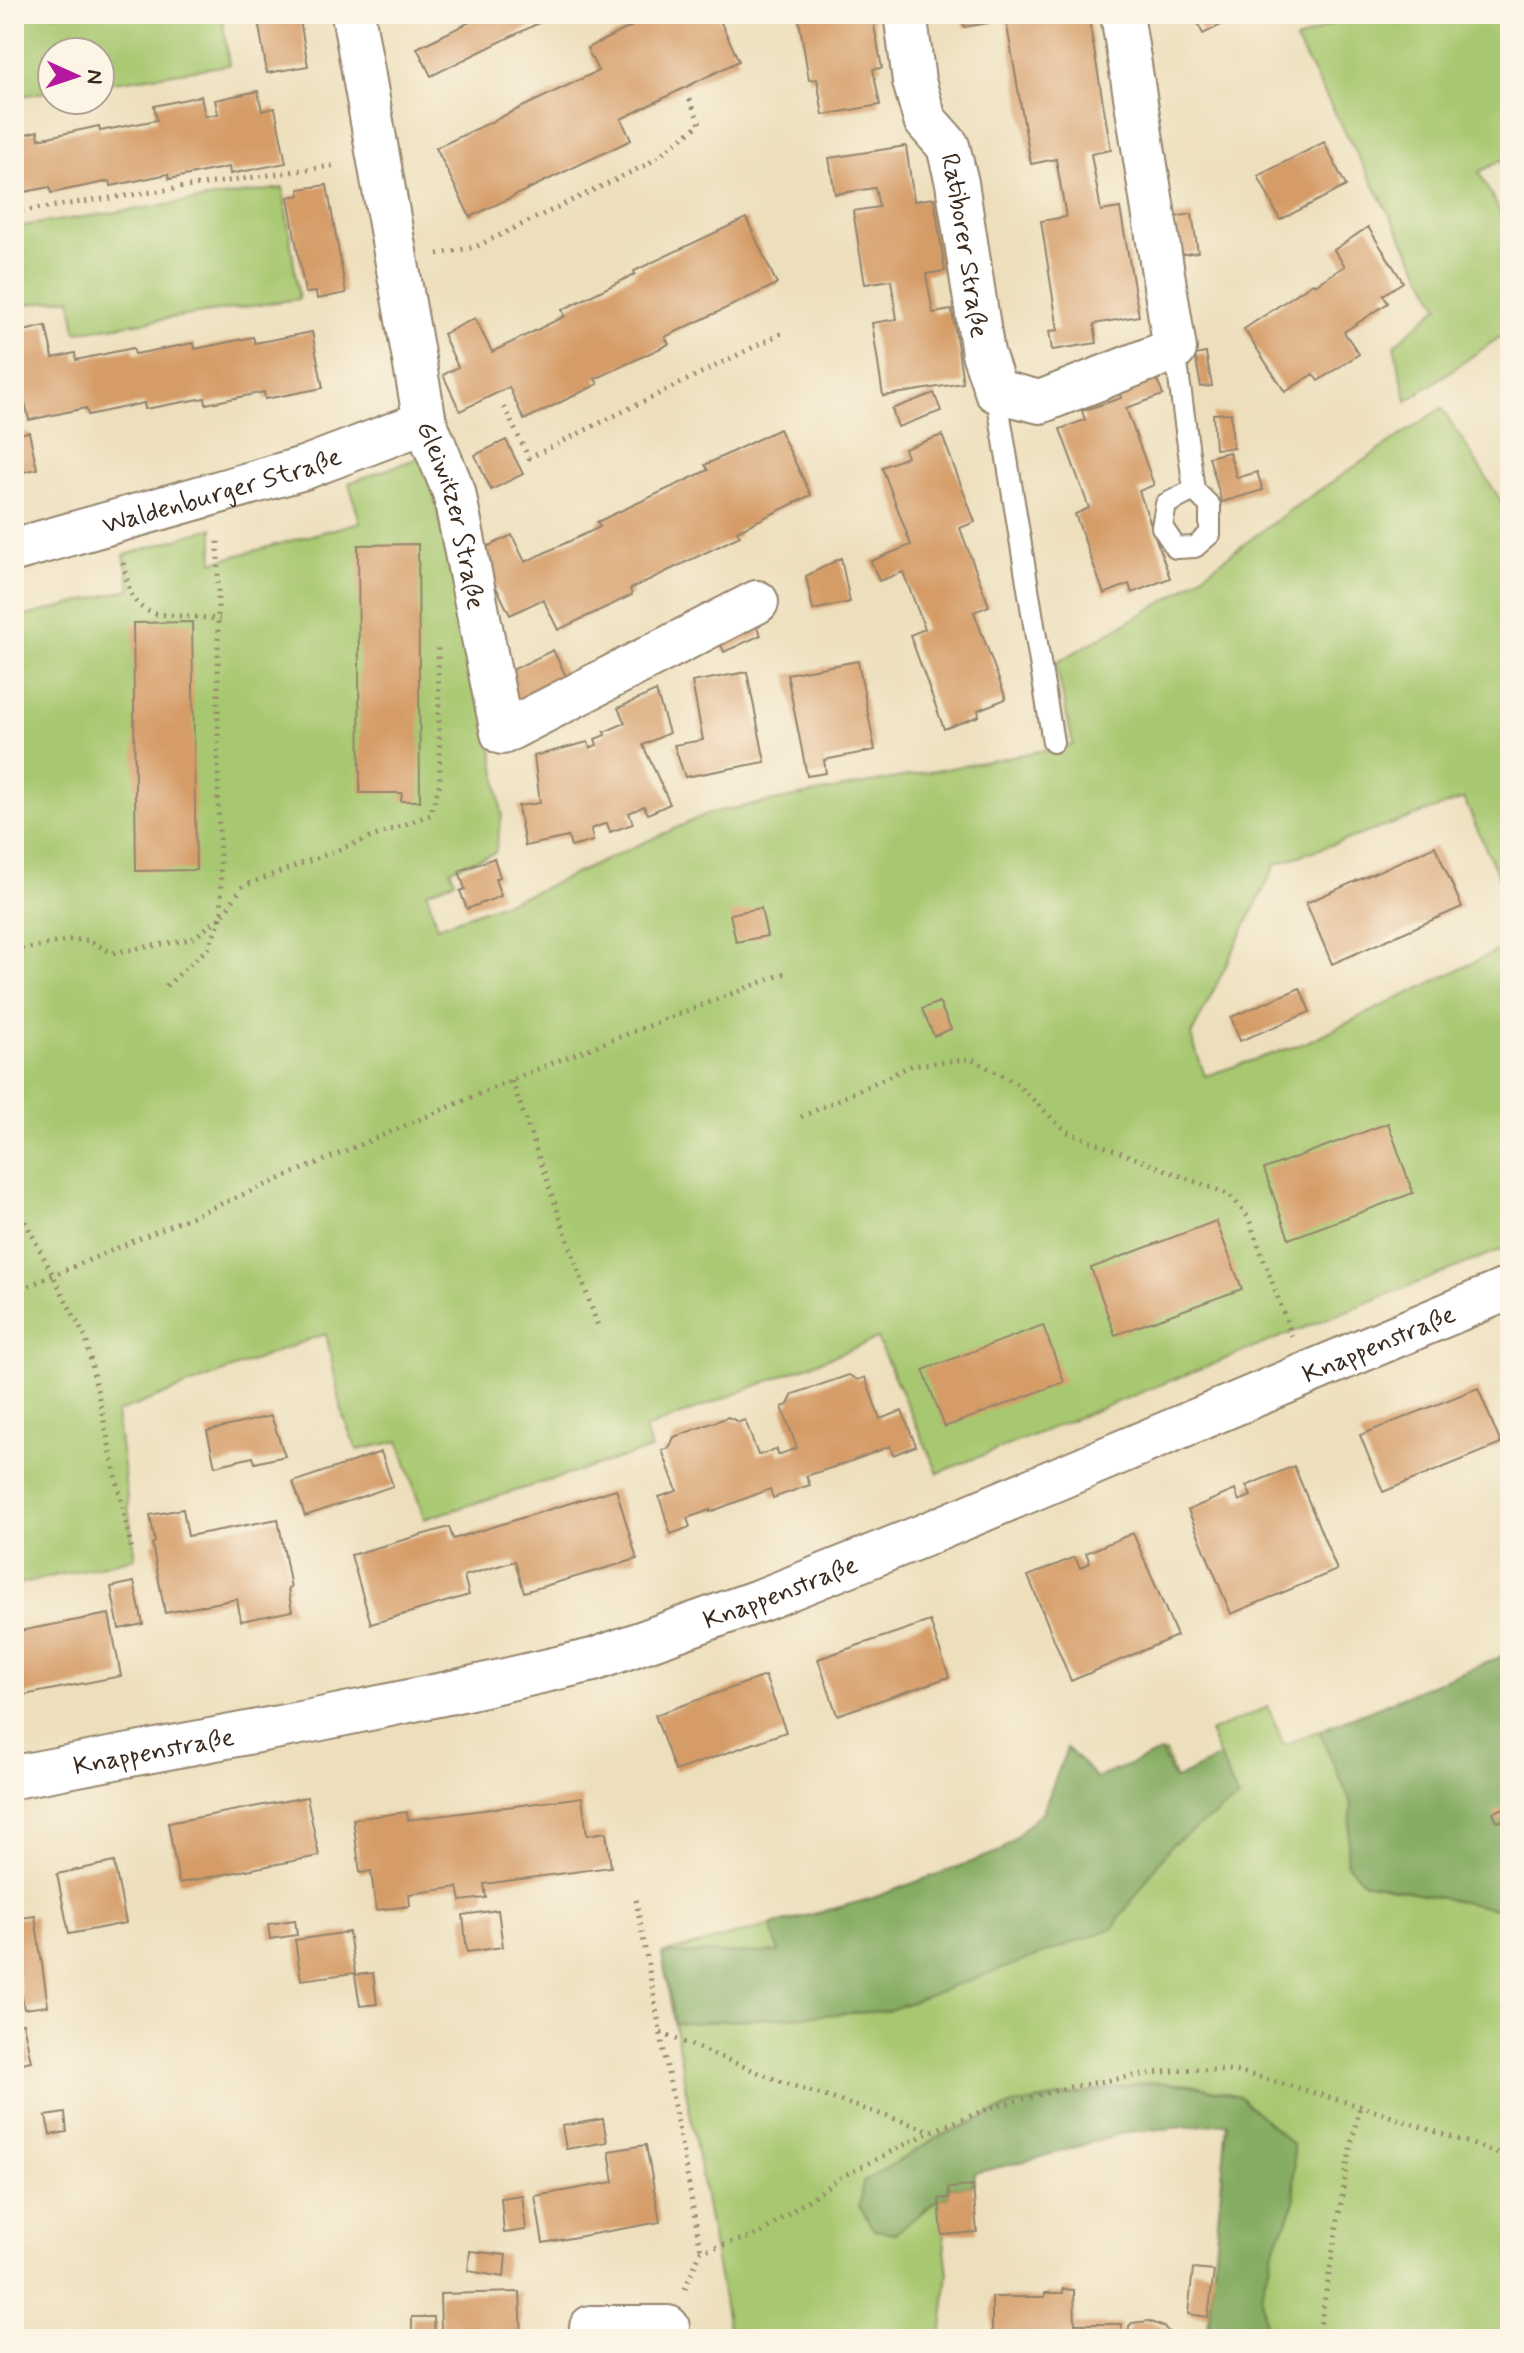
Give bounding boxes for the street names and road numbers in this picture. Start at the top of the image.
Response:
street label: Ratiborer Straße [931,150,996,341]
street label: Gleiwitzer Straße [408,416,492,613]
street label: Waldenburger Straße [99,440,347,543]
street label: Knappenstraße [1298,1298,1461,1393]
street label: Knappenstraße [699,1548,863,1638]
street label: Knappenstraße [71,1721,237,1784]

